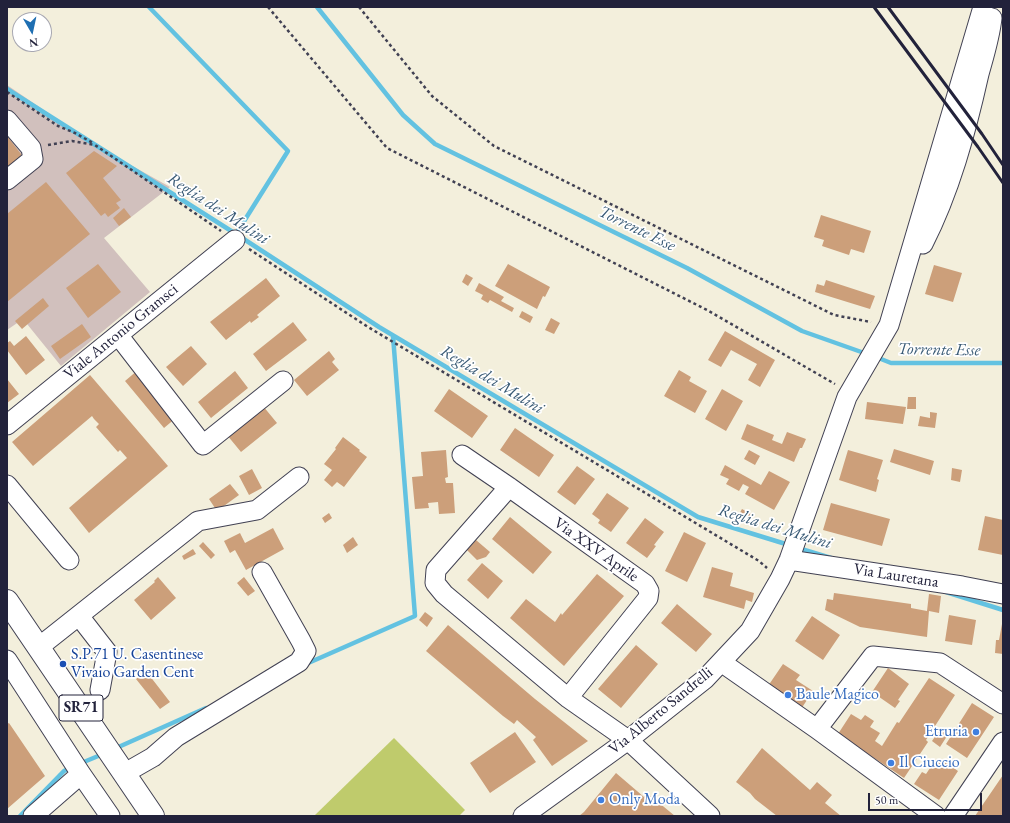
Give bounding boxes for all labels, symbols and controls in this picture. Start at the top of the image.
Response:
north arrow [12,12,52,52]
text: N [28,35,39,50]
water label: Reglia dei Mulini [163,168,273,250]
water label: Torrente Esse [595,202,679,256]
street label: Viale Antonio Gramsci [60,280,182,384]
water label: Torrente Esse [898,339,980,361]
water label: Reglia dei Mulini [436,341,548,419]
water label: Reglia dei Mulini [716,500,834,554]
street label: Via XXV Aprile [550,514,642,586]
street label: Via Lauretana [852,560,940,592]
place label: S.P.71 U. Casentinese Vivaio Garden Cent [71,645,203,683]
marker: S.P.71 U. Casentinese Vivaio Garden Cent [58,659,68,669]
street label: Via Alberto Sandrelli [605,663,717,759]
place label: Baule Magico [796,685,879,705]
marker: Baule Magico [783,690,793,700]
road number: SR71 [59,695,103,721]
place label: Etruria [925,722,968,742]
marker: Etruria [971,727,981,737]
place label: Il Ciuccio [899,753,960,773]
marker: Il Ciuccio [886,758,896,768]
scale bar [870,785,984,811]
place label: Only Moda [609,790,680,810]
text: 50 m [875,792,898,808]
marker: Only Moda [596,795,606,805]

